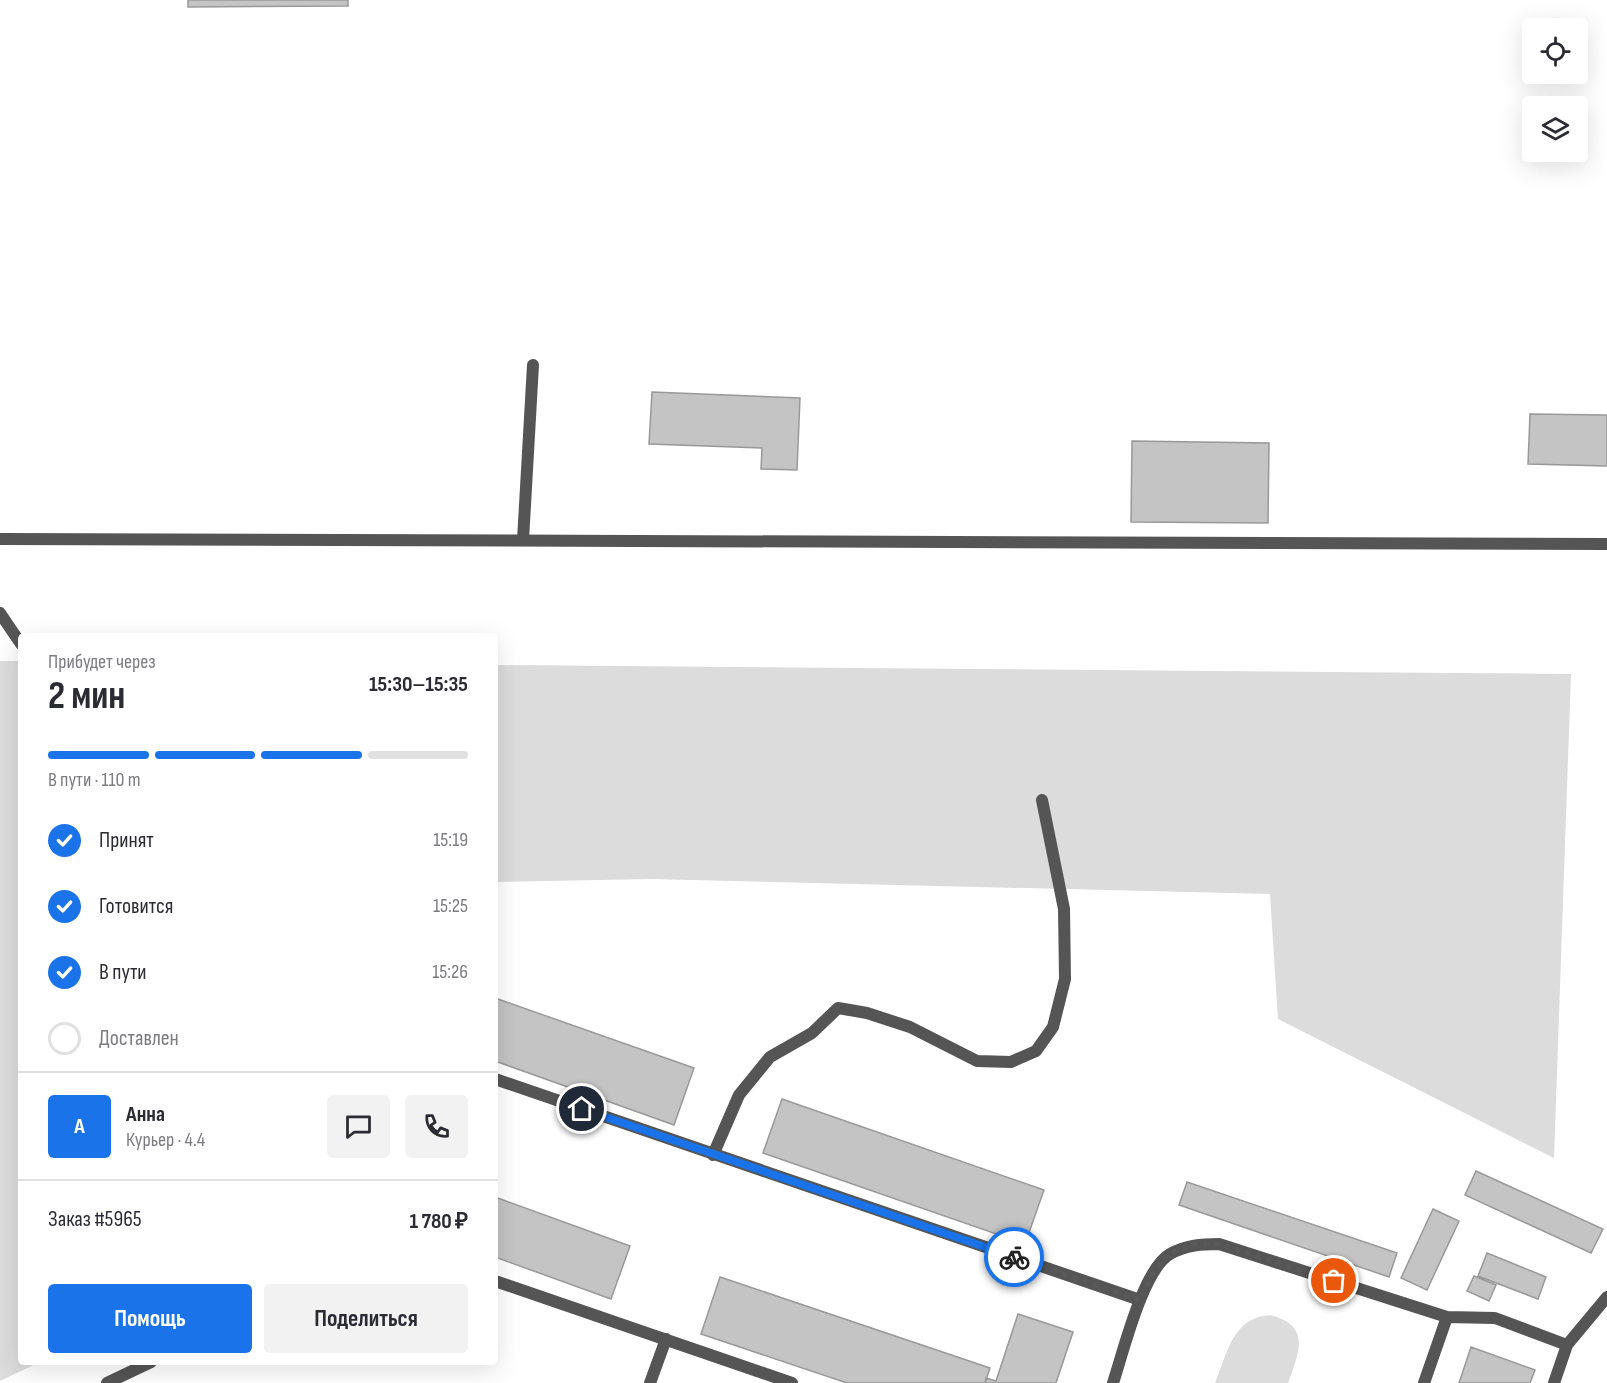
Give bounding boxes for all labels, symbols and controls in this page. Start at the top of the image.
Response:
map controls [1522,18,1588,162]
button: locate [1522,18,1588,84]
button: layers [1522,96,1588,162]
text: Прибудет через [48,650,156,674]
text: 15:30–15:35 [369,671,468,698]
text: 2 мин [48,673,125,720]
text: В пути · 110 m [48,768,141,792]
icon: check [48,824,81,857]
text: Принят [99,827,154,854]
text: 15:19 [433,828,468,852]
icon: check [48,890,81,923]
text: Готовится [99,893,173,920]
text: 15:25 [433,894,468,918]
icon: check [48,956,81,989]
text: В пути [99,959,147,986]
text: 15:26 [432,960,468,984]
text: Доставлен [99,1025,179,1052]
pin [556,1083,607,1134]
icon: home [565,1092,598,1125]
button: chat [327,1095,390,1158]
button: phone [405,1095,468,1158]
text: Анна [126,1101,165,1128]
text: А [74,1113,85,1140]
text: Курьер · 4.4 [126,1128,205,1152]
text: Заказ #5965 [48,1206,142,1233]
text: 1 780 ₽ [409,1208,468,1235]
courier [984,1227,1044,1287]
icon: bike [998,1241,1031,1274]
pin [1308,1255,1359,1306]
icon: bag [1317,1264,1350,1297]
button: Помощь [48,1284,252,1353]
button: Поделиться [264,1284,468,1353]

